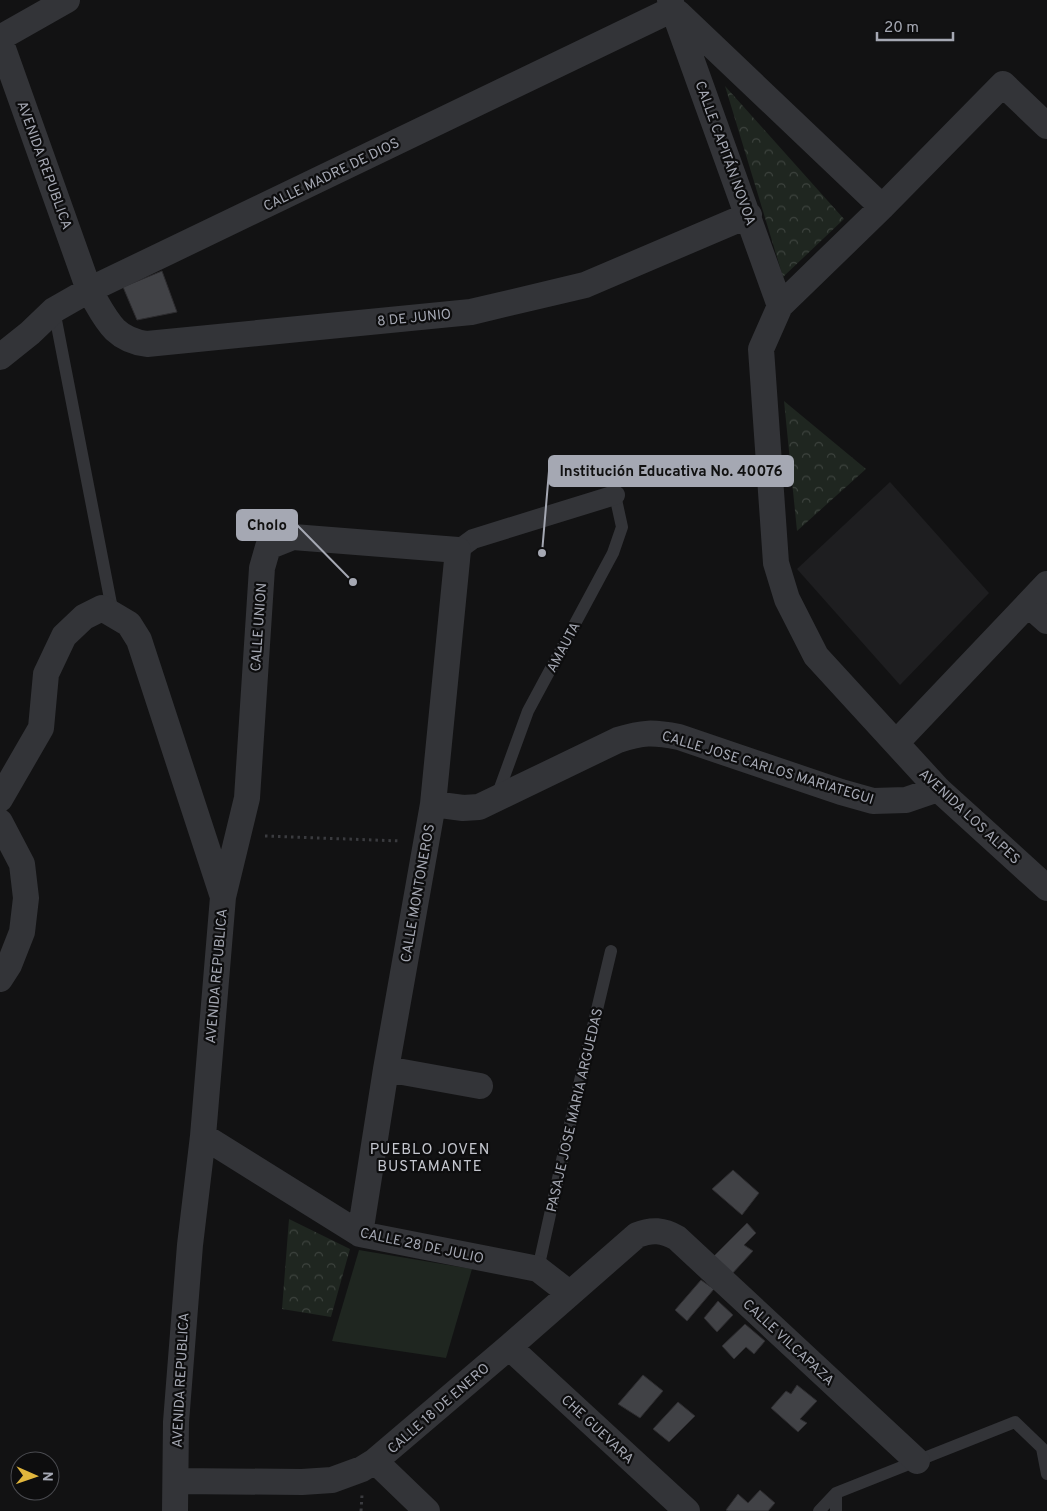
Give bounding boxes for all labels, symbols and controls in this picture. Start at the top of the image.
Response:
scale bar [877,10,953,42]
text: 20 m [884,19,919,38]
street label: CALLE CAPITÁN NOVOA [691,79,760,228]
street label: AVENIDA REPUBLICA [12,99,75,232]
street label: CALLE MADRE DE DIOS [261,135,402,216]
street label: 8 DE JUNIO [376,306,452,331]
callout: Institución Educativa No. 40076 [549,456,793,486]
text: Institución Educativa No. 40076 [559,463,783,482]
callout: Cholo [237,510,297,540]
text: Cholo [247,517,287,536]
street label: CALLE UNION [248,582,271,672]
street label: AMAUTA [544,619,585,676]
street label: CALLE JOSE CARLOS MARIATEGUI [660,728,876,809]
street label: AVENIDA LOS ALPES [915,766,1023,868]
street label: CALLE MONTONEROS [398,823,439,964]
street label: AVENIDA REPUBLICA [203,908,232,1044]
street label: PASAJE JOSE MARIA ARGUEDAS [544,1007,607,1214]
district label: PUEBLO JOVEN BUSTAMANTE [370,1141,490,1177]
street label: CALLE 28 DE JULIO [358,1225,485,1268]
street label: CALLE VILCAPAZA [739,1296,837,1390]
street label: AVENIDA REPUBLICA [169,1312,194,1448]
street label: CALLE 18 DE ENERO [385,1360,493,1458]
street label: CHE GUEVARA [557,1392,637,1468]
north arrow [10,1451,60,1501]
text: N [38,1471,55,1482]

